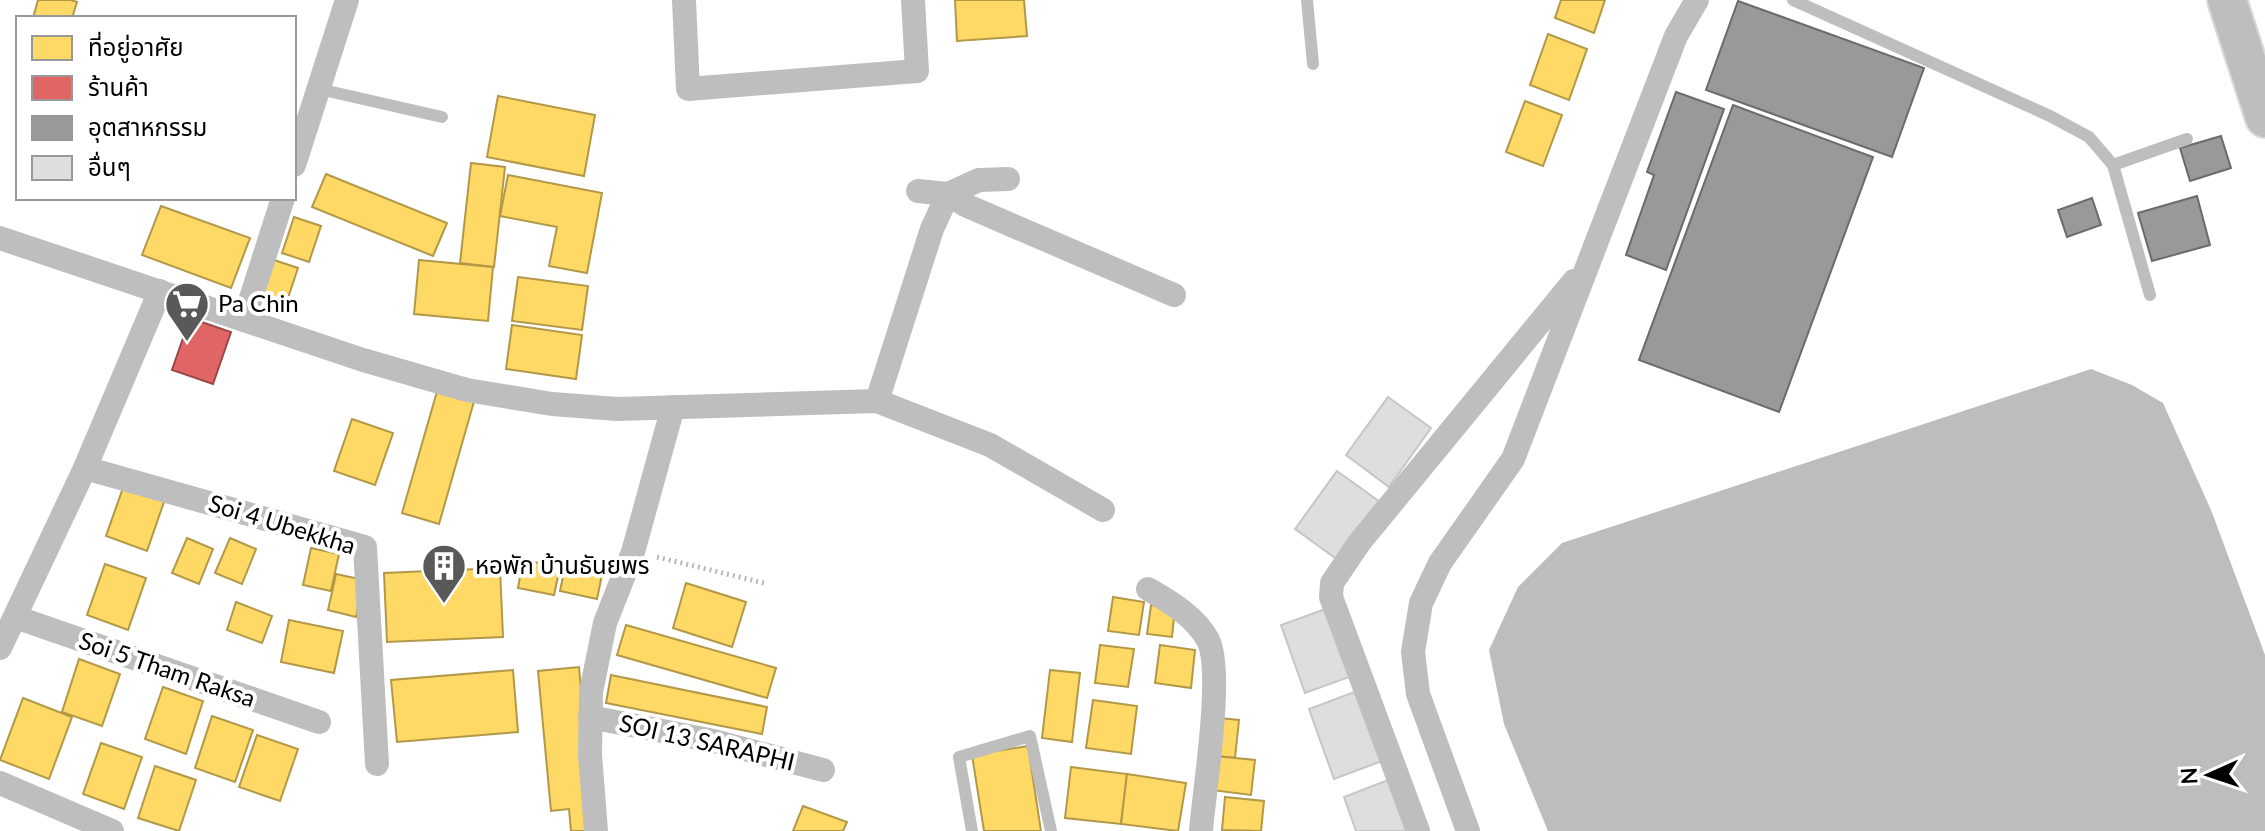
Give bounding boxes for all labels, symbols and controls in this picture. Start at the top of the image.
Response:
legend [16,16,296,200]
text: ที่อยู่อาศัย [88,31,184,63]
text: ร้านค้า [88,72,149,101]
text: อุตสาหกรรม [88,112,207,143]
text: อื่นๆ [88,151,131,181]
supermarket icon: Pa Chin [163,280,211,343]
place label: Pa Chin [218,288,299,317]
street label: Soi 4 Ubekkha [206,488,359,560]
building icon: หอพัก บ้านธันยพร [420,542,468,605]
place label: หอพัก บ้านธันยพร [475,550,649,579]
street label: Soi 5 Tham Raksa [76,625,259,712]
street label: SOI 13 SARAPHI [617,707,798,776]
north arrow [2169,735,2249,815]
text: N [2175,767,2202,785]

